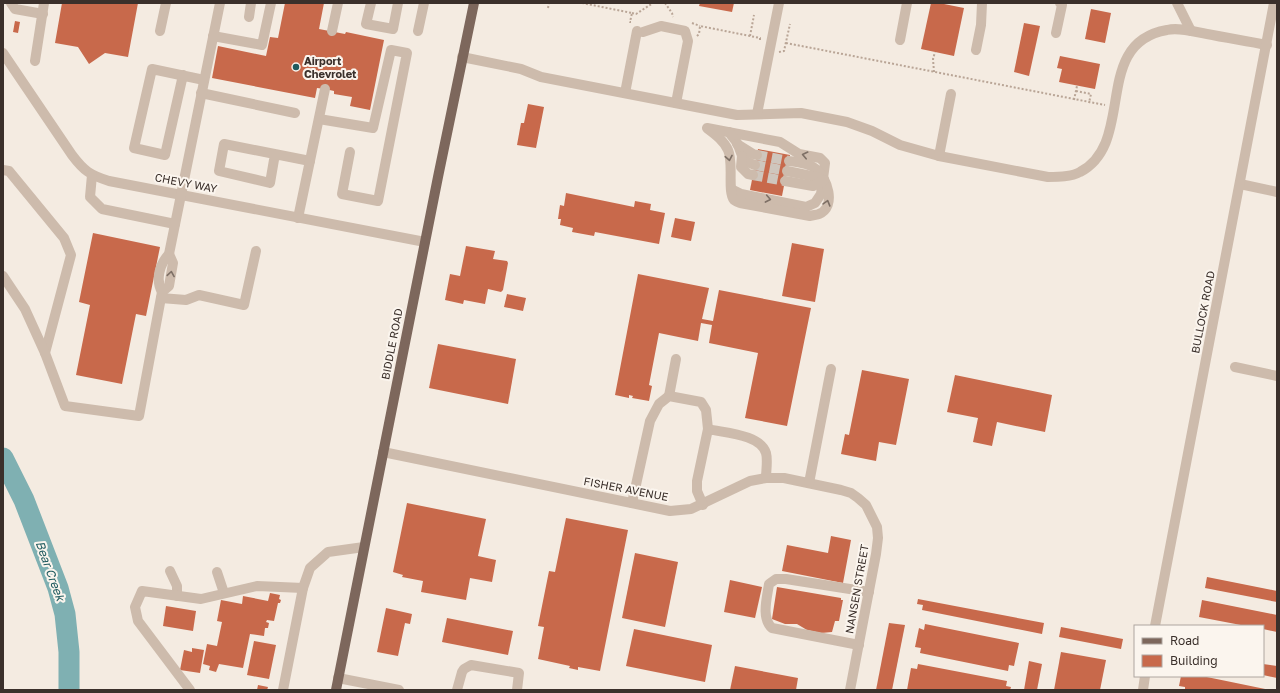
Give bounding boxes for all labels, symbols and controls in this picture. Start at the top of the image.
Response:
place label: Airport Chevrolet [304,54,357,80]
marker: Airport Chevrolet [291,62,301,72]
one-way arrow [801,151,808,160]
one-way arrow [725,155,733,161]
street label: CHEVY WAY [154,170,218,195]
one-way arrow [765,195,771,203]
one-way arrow [822,200,831,207]
street label: BULLOCK ROAD [1188,269,1217,354]
one-way arrow [166,271,175,277]
street label: BIDDLE ROAD [378,307,405,381]
street label: FISHER AVENUE [583,474,670,503]
water label: Bear Creek [33,539,69,604]
street label: NANSEN STREET [842,543,871,635]
legend [1134,625,1264,677]
text: Road [1170,633,1199,648]
text: Building [1170,653,1218,668]

